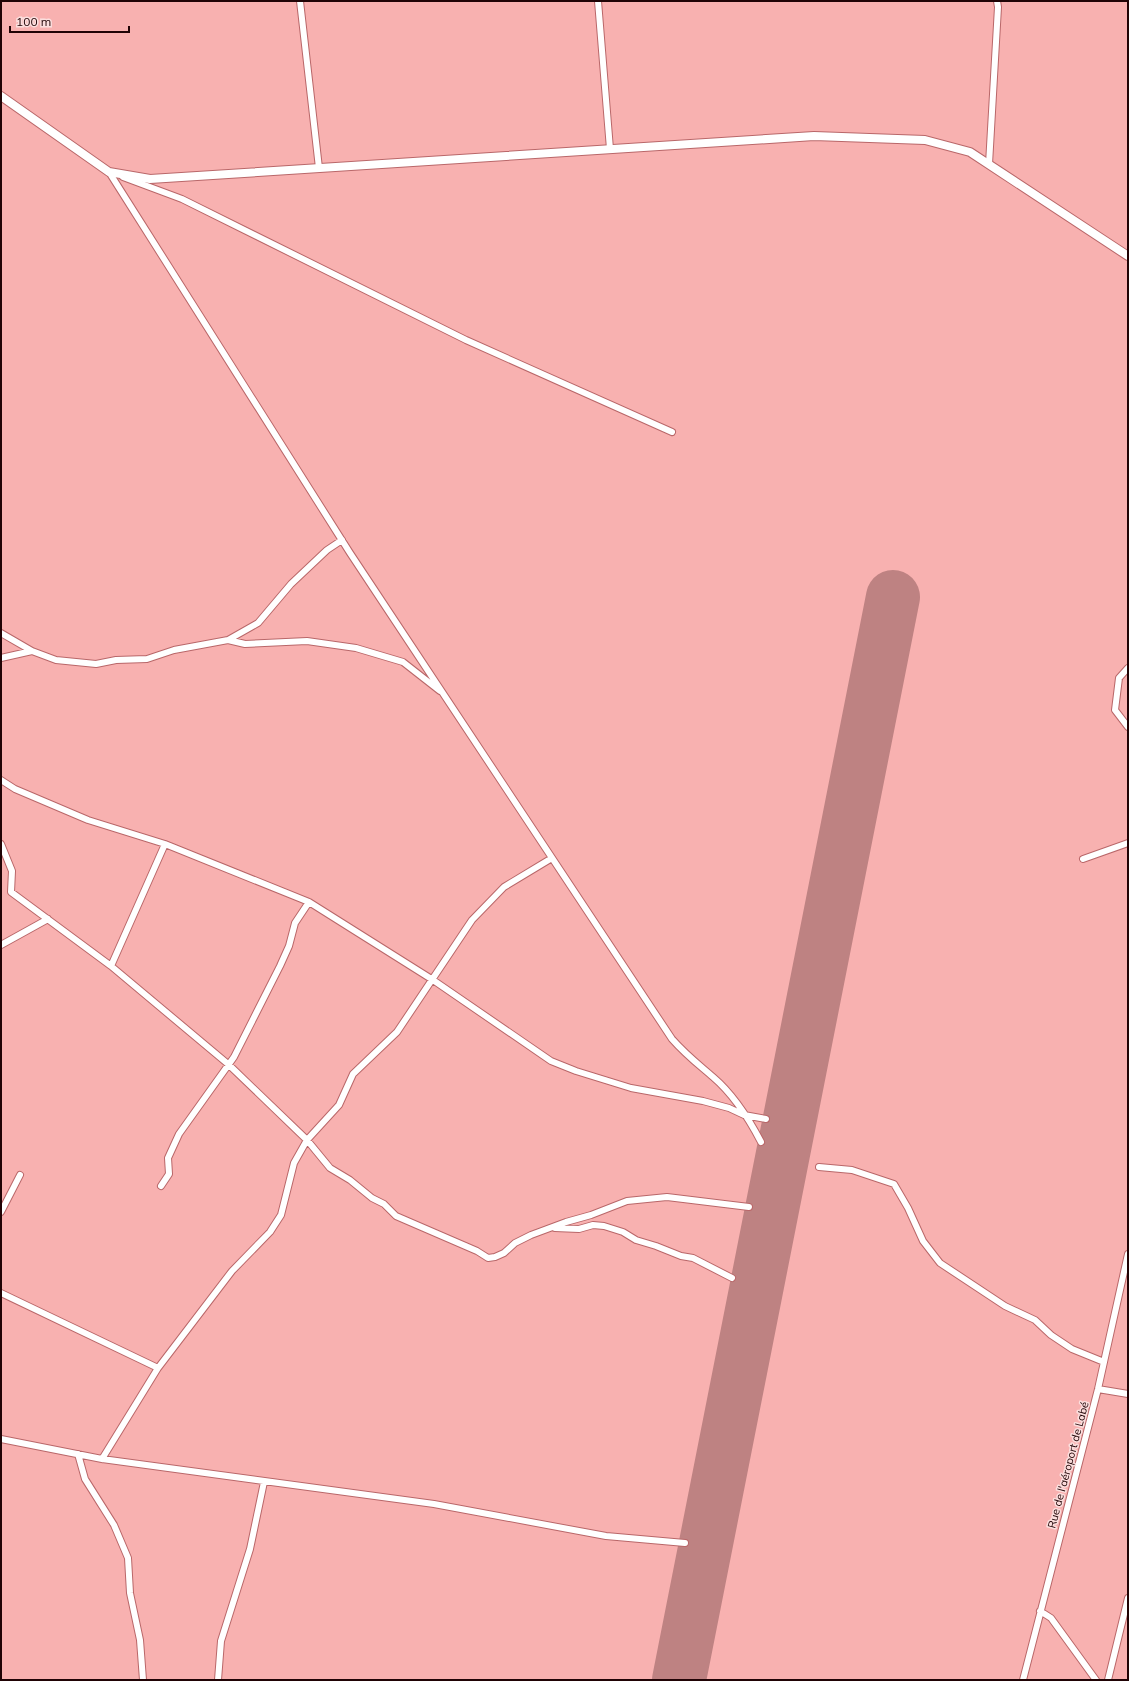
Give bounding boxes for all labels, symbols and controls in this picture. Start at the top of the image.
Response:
scale bar [10,8,129,34]
text: 100 m [16,14,51,29]
street label: Rue de l'aéroport de Labé [1044,1400,1092,1530]

